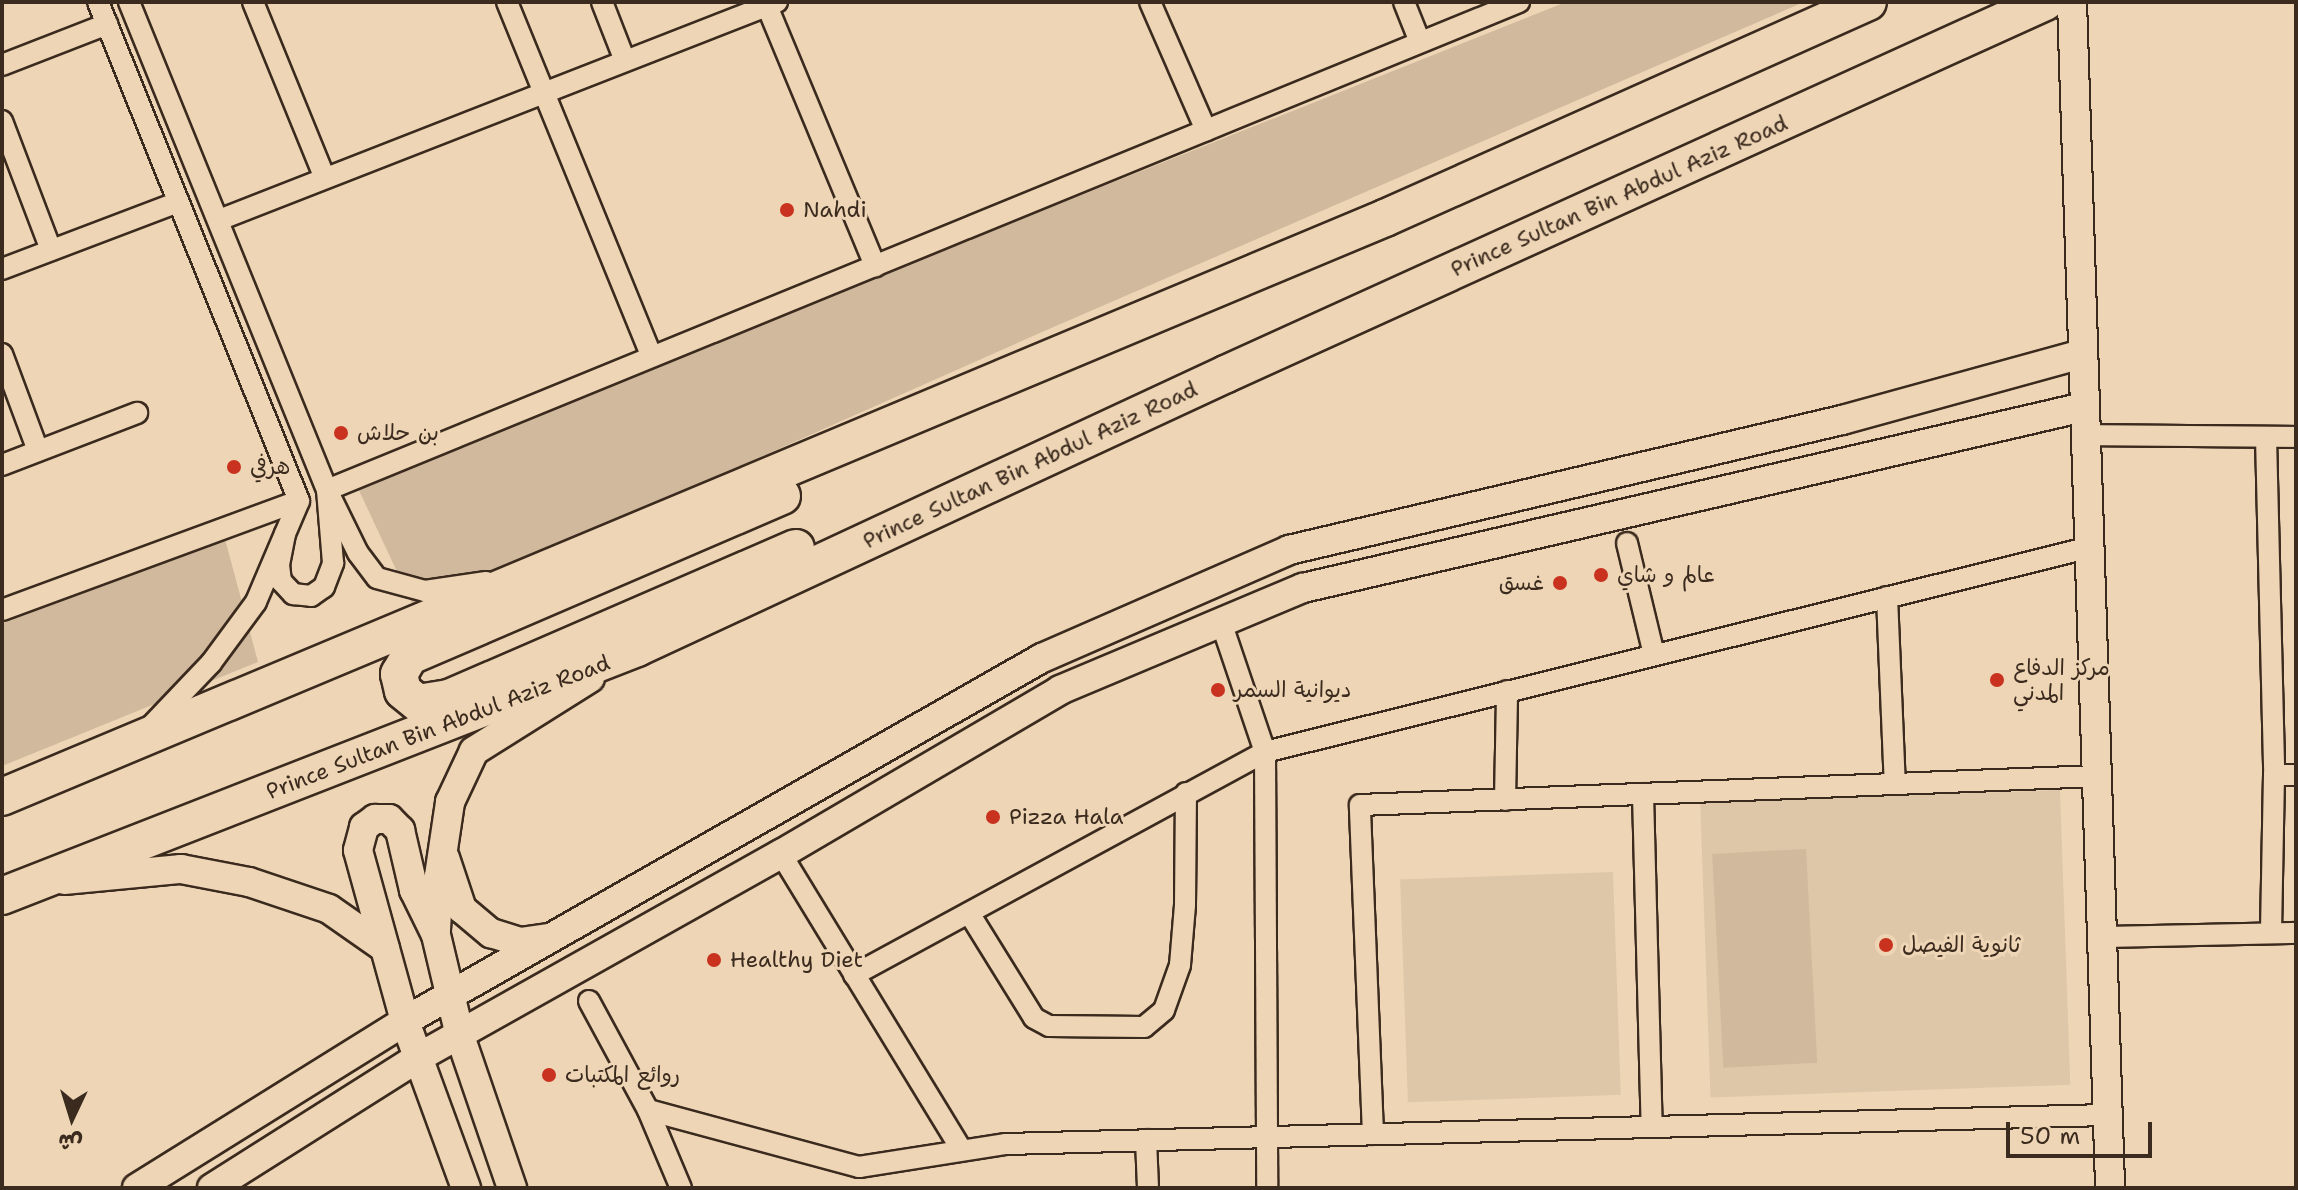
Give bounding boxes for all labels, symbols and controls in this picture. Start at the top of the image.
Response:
street label: Prince Sultan Bin Abdul Aziz Road [1447,110,1791,282]
place label: Nahdi [803,197,867,223]
marker: Nahdi [778,201,796,219]
street label: Prince Sultan Bin Abdul Aziz Road [859,376,1201,554]
place label: بن حلاش [357,420,439,446]
marker: بن حلاش [332,424,350,442]
place label: هرفي [250,454,290,480]
marker: هرفي [225,458,243,476]
place label: عالم و شاي [1617,562,1715,588]
marker: عالم و شاي [1592,566,1610,584]
place label: غسق [1499,570,1544,596]
marker: غسق [1551,574,1569,592]
street label: Prince Sultan Bin Abdul Aziz Road [262,649,614,805]
place label: مركز الدفاع المدني [2013,654,2110,706]
marker: مركز الدفاع المدني [1988,671,2006,689]
place label: ديوانية السمر [1234,677,1351,703]
marker: ديوانية السمر [1209,681,1227,699]
place label: Pizza Hala [1009,804,1123,830]
marker: Pizza Hala [984,808,1002,826]
place label: ثانوية الفيصل [1902,932,2020,958]
marker: ثانوية الفيصل [1877,936,1895,954]
place label: Healthy Diet [730,947,863,973]
marker: Healthy Diet [705,951,723,969]
place label: روائع المكتبات [565,1062,680,1088]
marker: روائع المكتبات [540,1066,558,1084]
north arrow [32,1078,112,1158]
scale bar [2010,1106,2156,1156]
text: 50 m [2020,1120,2080,1152]
text: ش [57,1127,83,1158]

